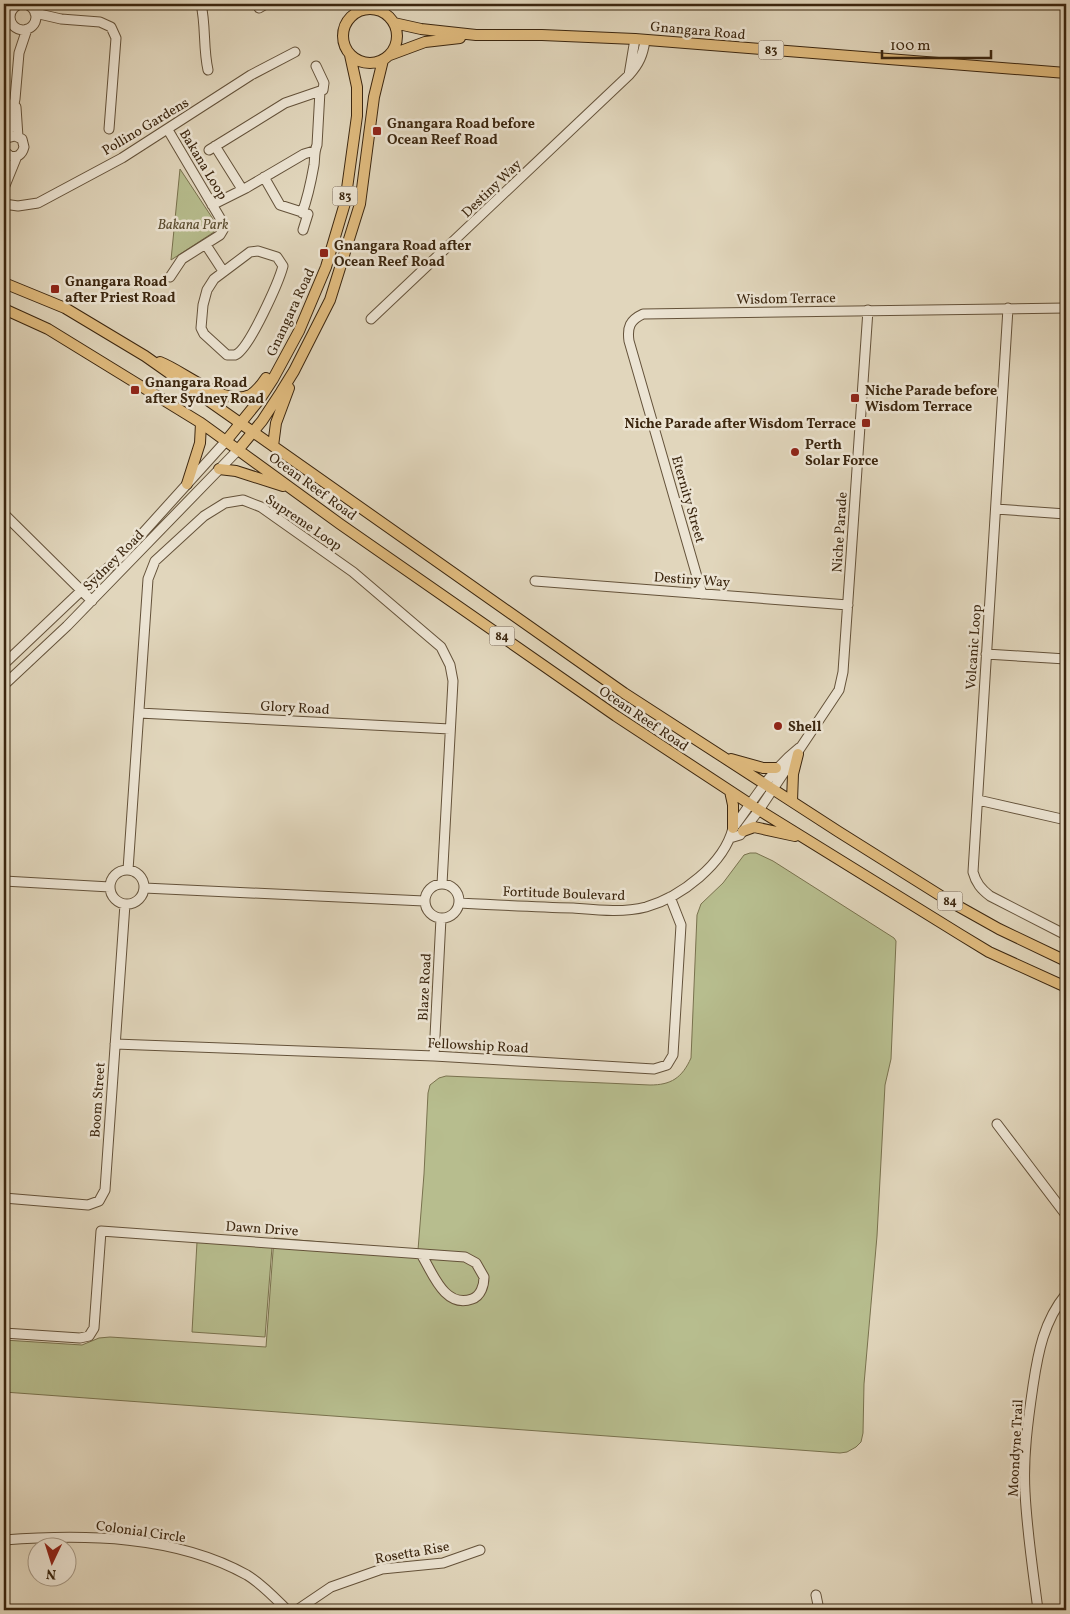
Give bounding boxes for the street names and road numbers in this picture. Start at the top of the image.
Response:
street label: Gnangara Road [650,18,746,45]
road number: 83 [758,40,784,60]
street label: Pollino Gardens [99,94,193,161]
street label: Bakana Loop [174,126,231,204]
street label: Destiny Way [458,155,526,222]
road number: 83 [332,187,358,206]
street label: Gnangara Road [263,265,320,360]
street label: Wisdom Terrace [736,289,836,310]
street label: Ocean Reef Road [264,449,360,526]
street label: Eternity Street [666,454,709,545]
street label: Supreme Loop [261,491,345,556]
street label: Niche Parade [828,491,853,573]
street label: Sydney Road [79,526,149,596]
street label: Destiny Way [653,568,731,593]
street label: Volcanic Loop [962,604,987,690]
road number: 84 [490,626,514,646]
street label: Ocean Reef Road [595,682,692,756]
street label: Glory Road [260,697,330,720]
street label: Fortitude Boulevard [502,883,626,906]
road number: 84 [938,891,962,910]
street label: Blaze Road [414,953,437,1022]
street label: Fellowship Road [427,1034,529,1059]
street label: Boom Street [86,1062,111,1138]
street label: Dawn Drive [225,1217,299,1242]
street label: Moondyne Trail [1004,1399,1029,1497]
street label: Colonial Circle [95,1517,187,1548]
street label: Rosetta Rise [374,1538,451,1569]

